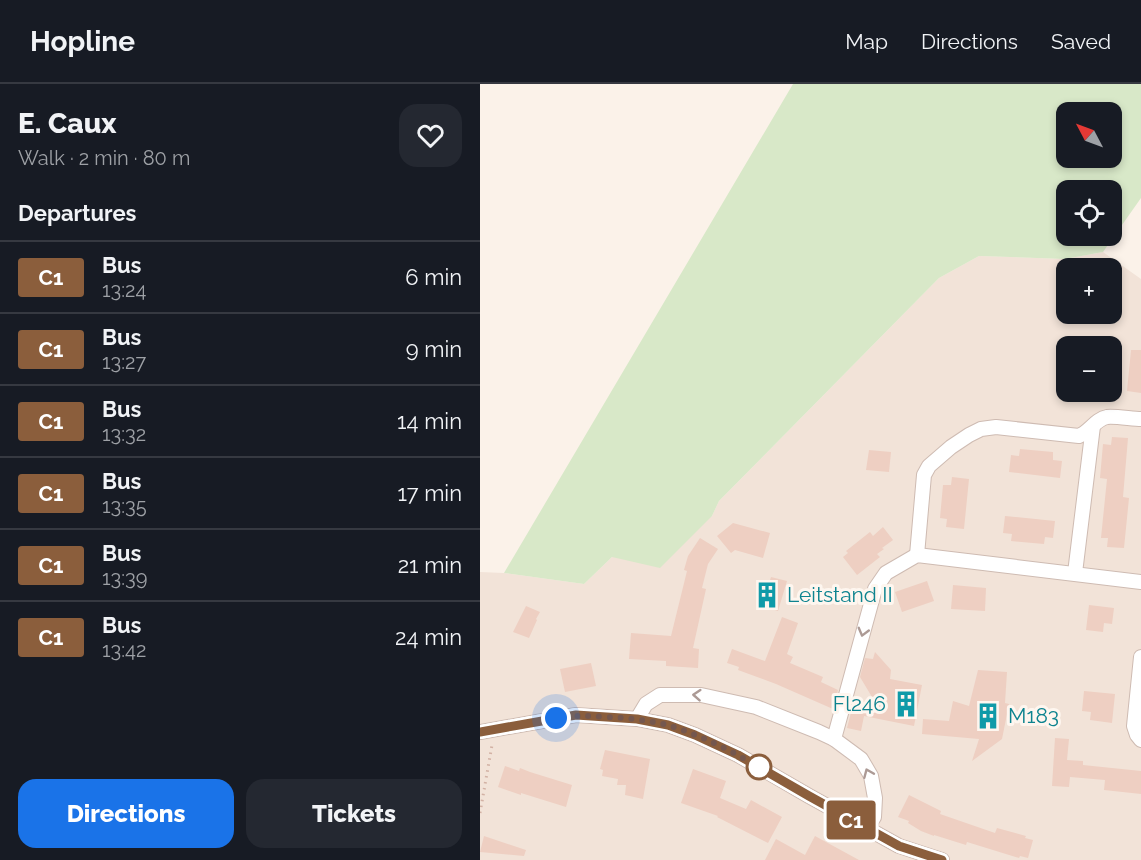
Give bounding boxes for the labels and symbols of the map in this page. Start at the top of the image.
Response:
north arrow [1056,102,1122,168]
building icon: Leitstand II [752,580,782,610]
place label: Leitstand II [787,582,893,607]
one-way arrow [858,626,870,637]
one-way arrow [692,689,701,702]
building icon: Fl246 [891,689,921,719]
place label: Fl246 [833,691,886,716]
building icon: M183 [973,701,1003,731]
your location [541,703,571,733]
place label: M183 [1008,703,1059,728]
unlabelled marker [746,754,772,780]
one-way arrow [863,769,875,780]
line badge: C1 [824,800,878,840]

